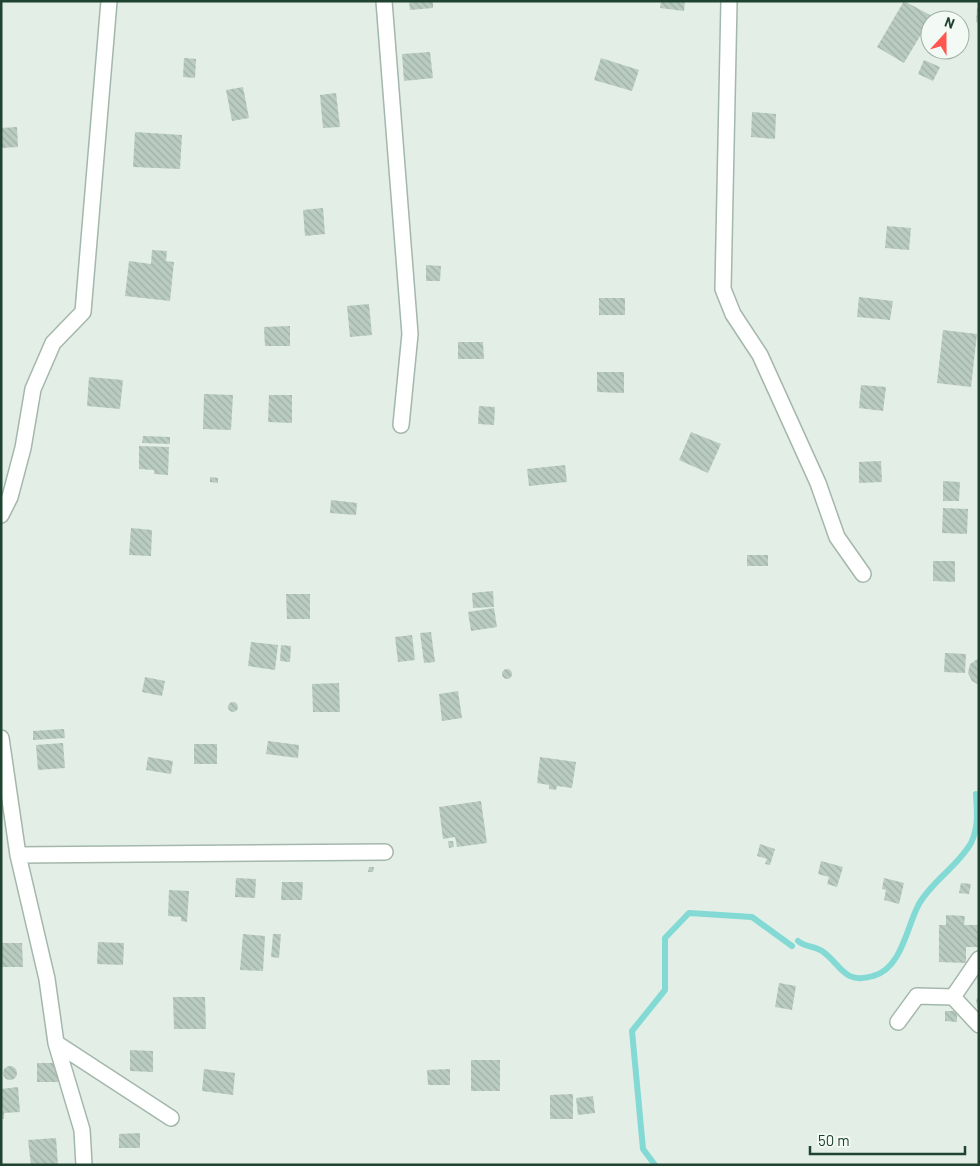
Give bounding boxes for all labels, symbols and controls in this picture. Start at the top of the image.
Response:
north arrow [920,10,970,60]
text: N [942,13,957,32]
scale bar [810,1124,965,1156]
text: 50 m [818,1131,850,1149]

